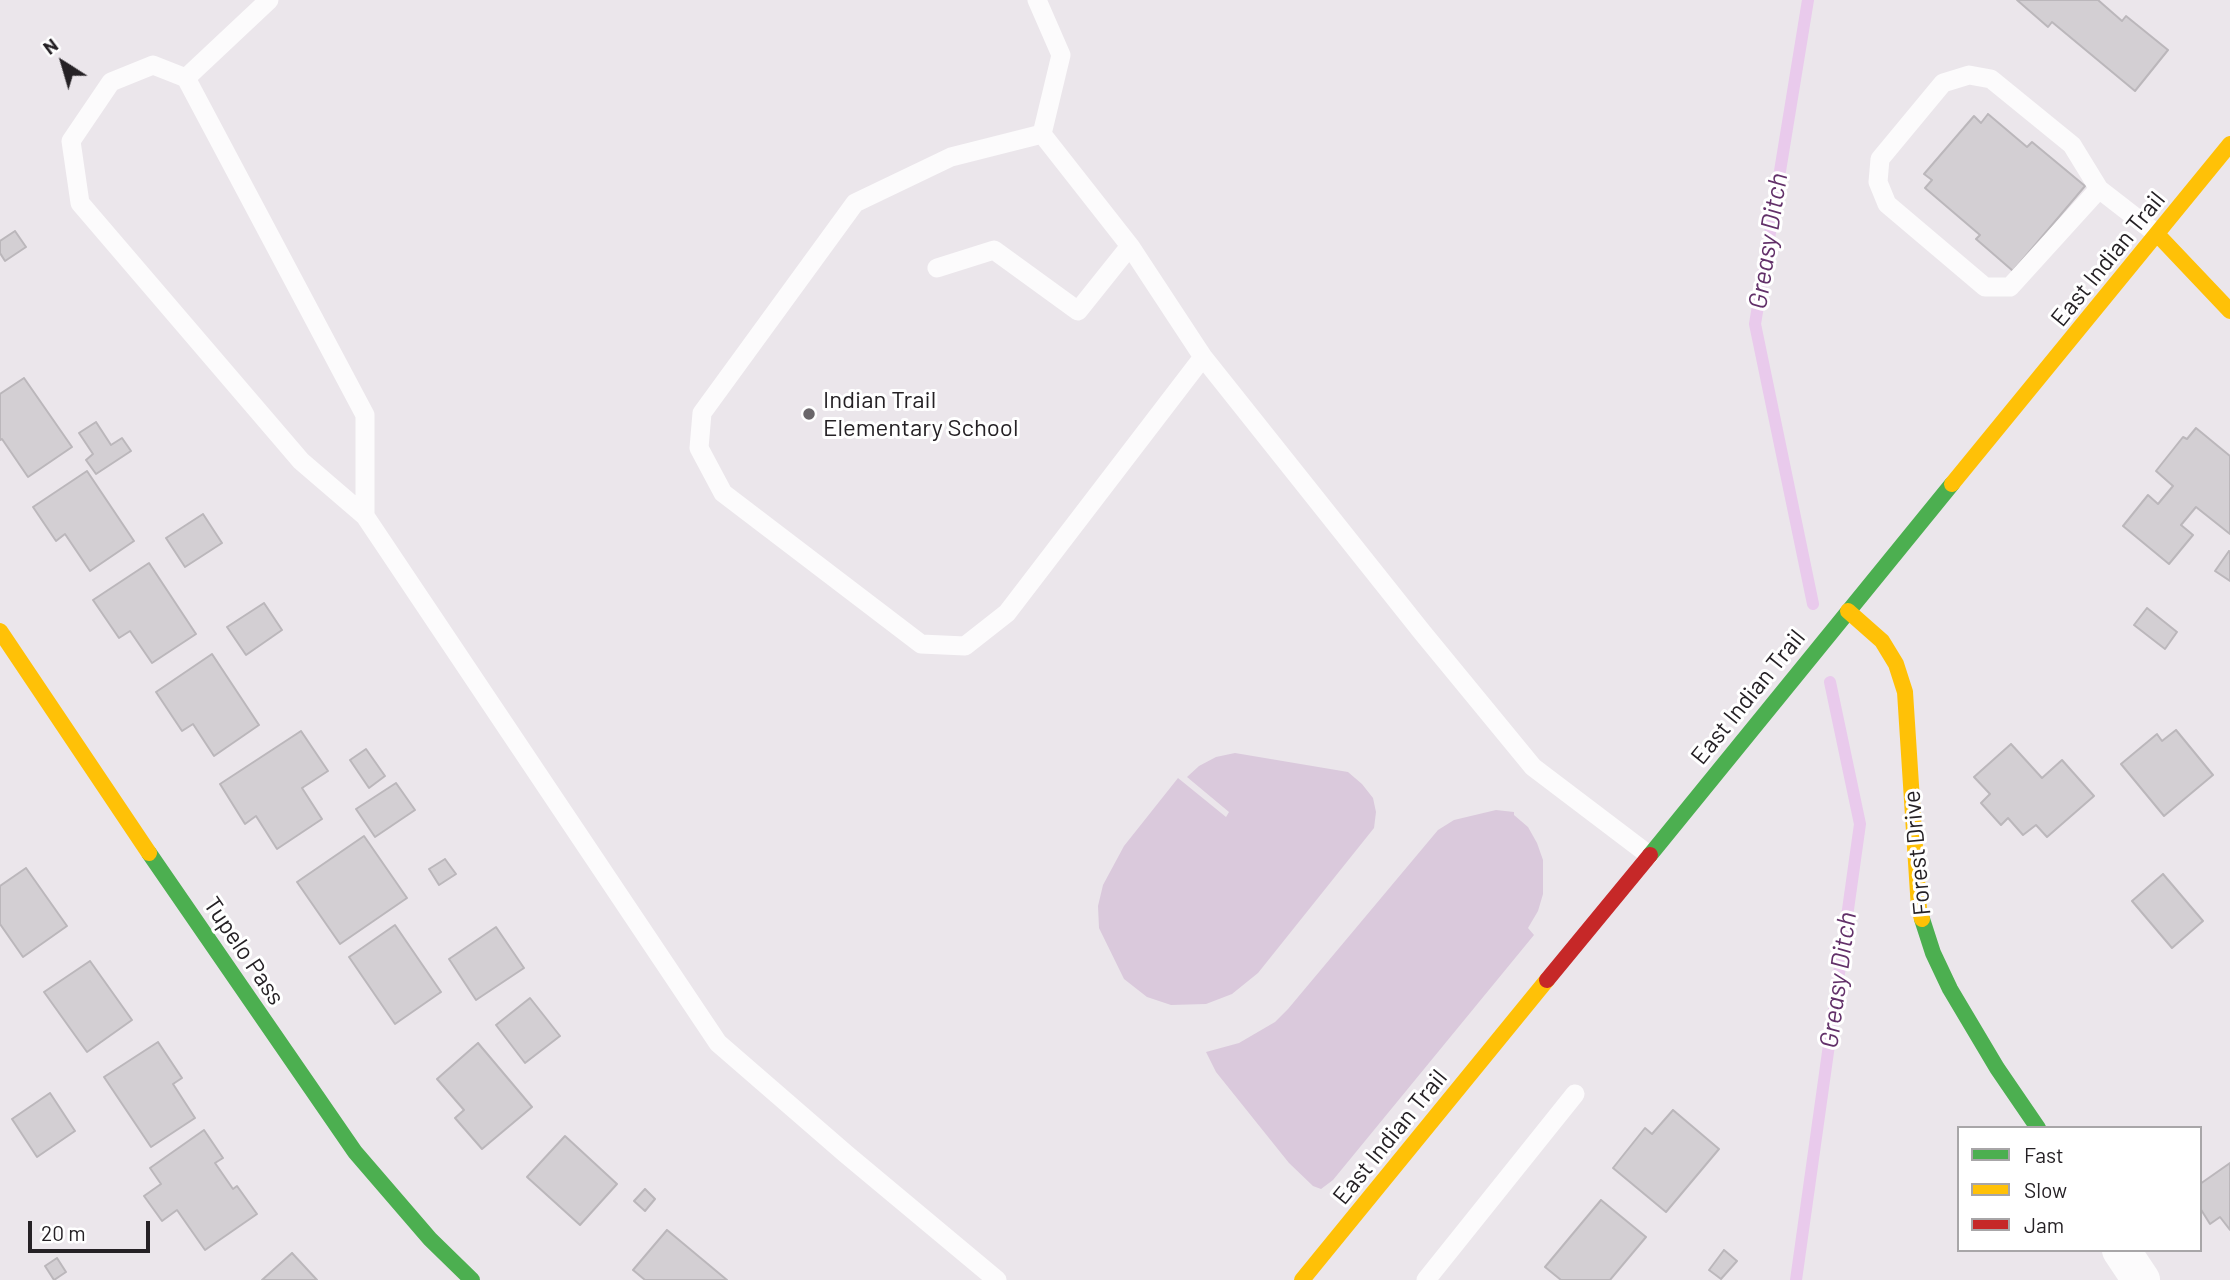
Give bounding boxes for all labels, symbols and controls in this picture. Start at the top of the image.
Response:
north arrow [28,28,98,98]
text: N [38,33,62,59]
water label: Greasy Ditch [1742,171,1794,311]
street label: East Indian Trail [2045,186,2171,332]
place label: Indian Trail Elementary School [823,386,1018,442]
marker: Indian Trail Elementary School [801,406,817,422]
street label: East Indian Trail [1685,624,1811,770]
street label: Forest Drive [1897,789,1937,917]
street label: Tupelo Pass [197,892,291,1010]
water label: Greasy Ditch [1813,910,1863,1050]
street label: East Indian Trail [1327,1064,1453,1210]
legend [1957,1126,2202,1252]
text: Fast [2024,1142,2064,1167]
text: Slow [2024,1177,2067,1202]
scale bar [32,1206,154,1250]
text: Jam [2024,1212,2064,1237]
text: 20 m [41,1220,86,1245]

